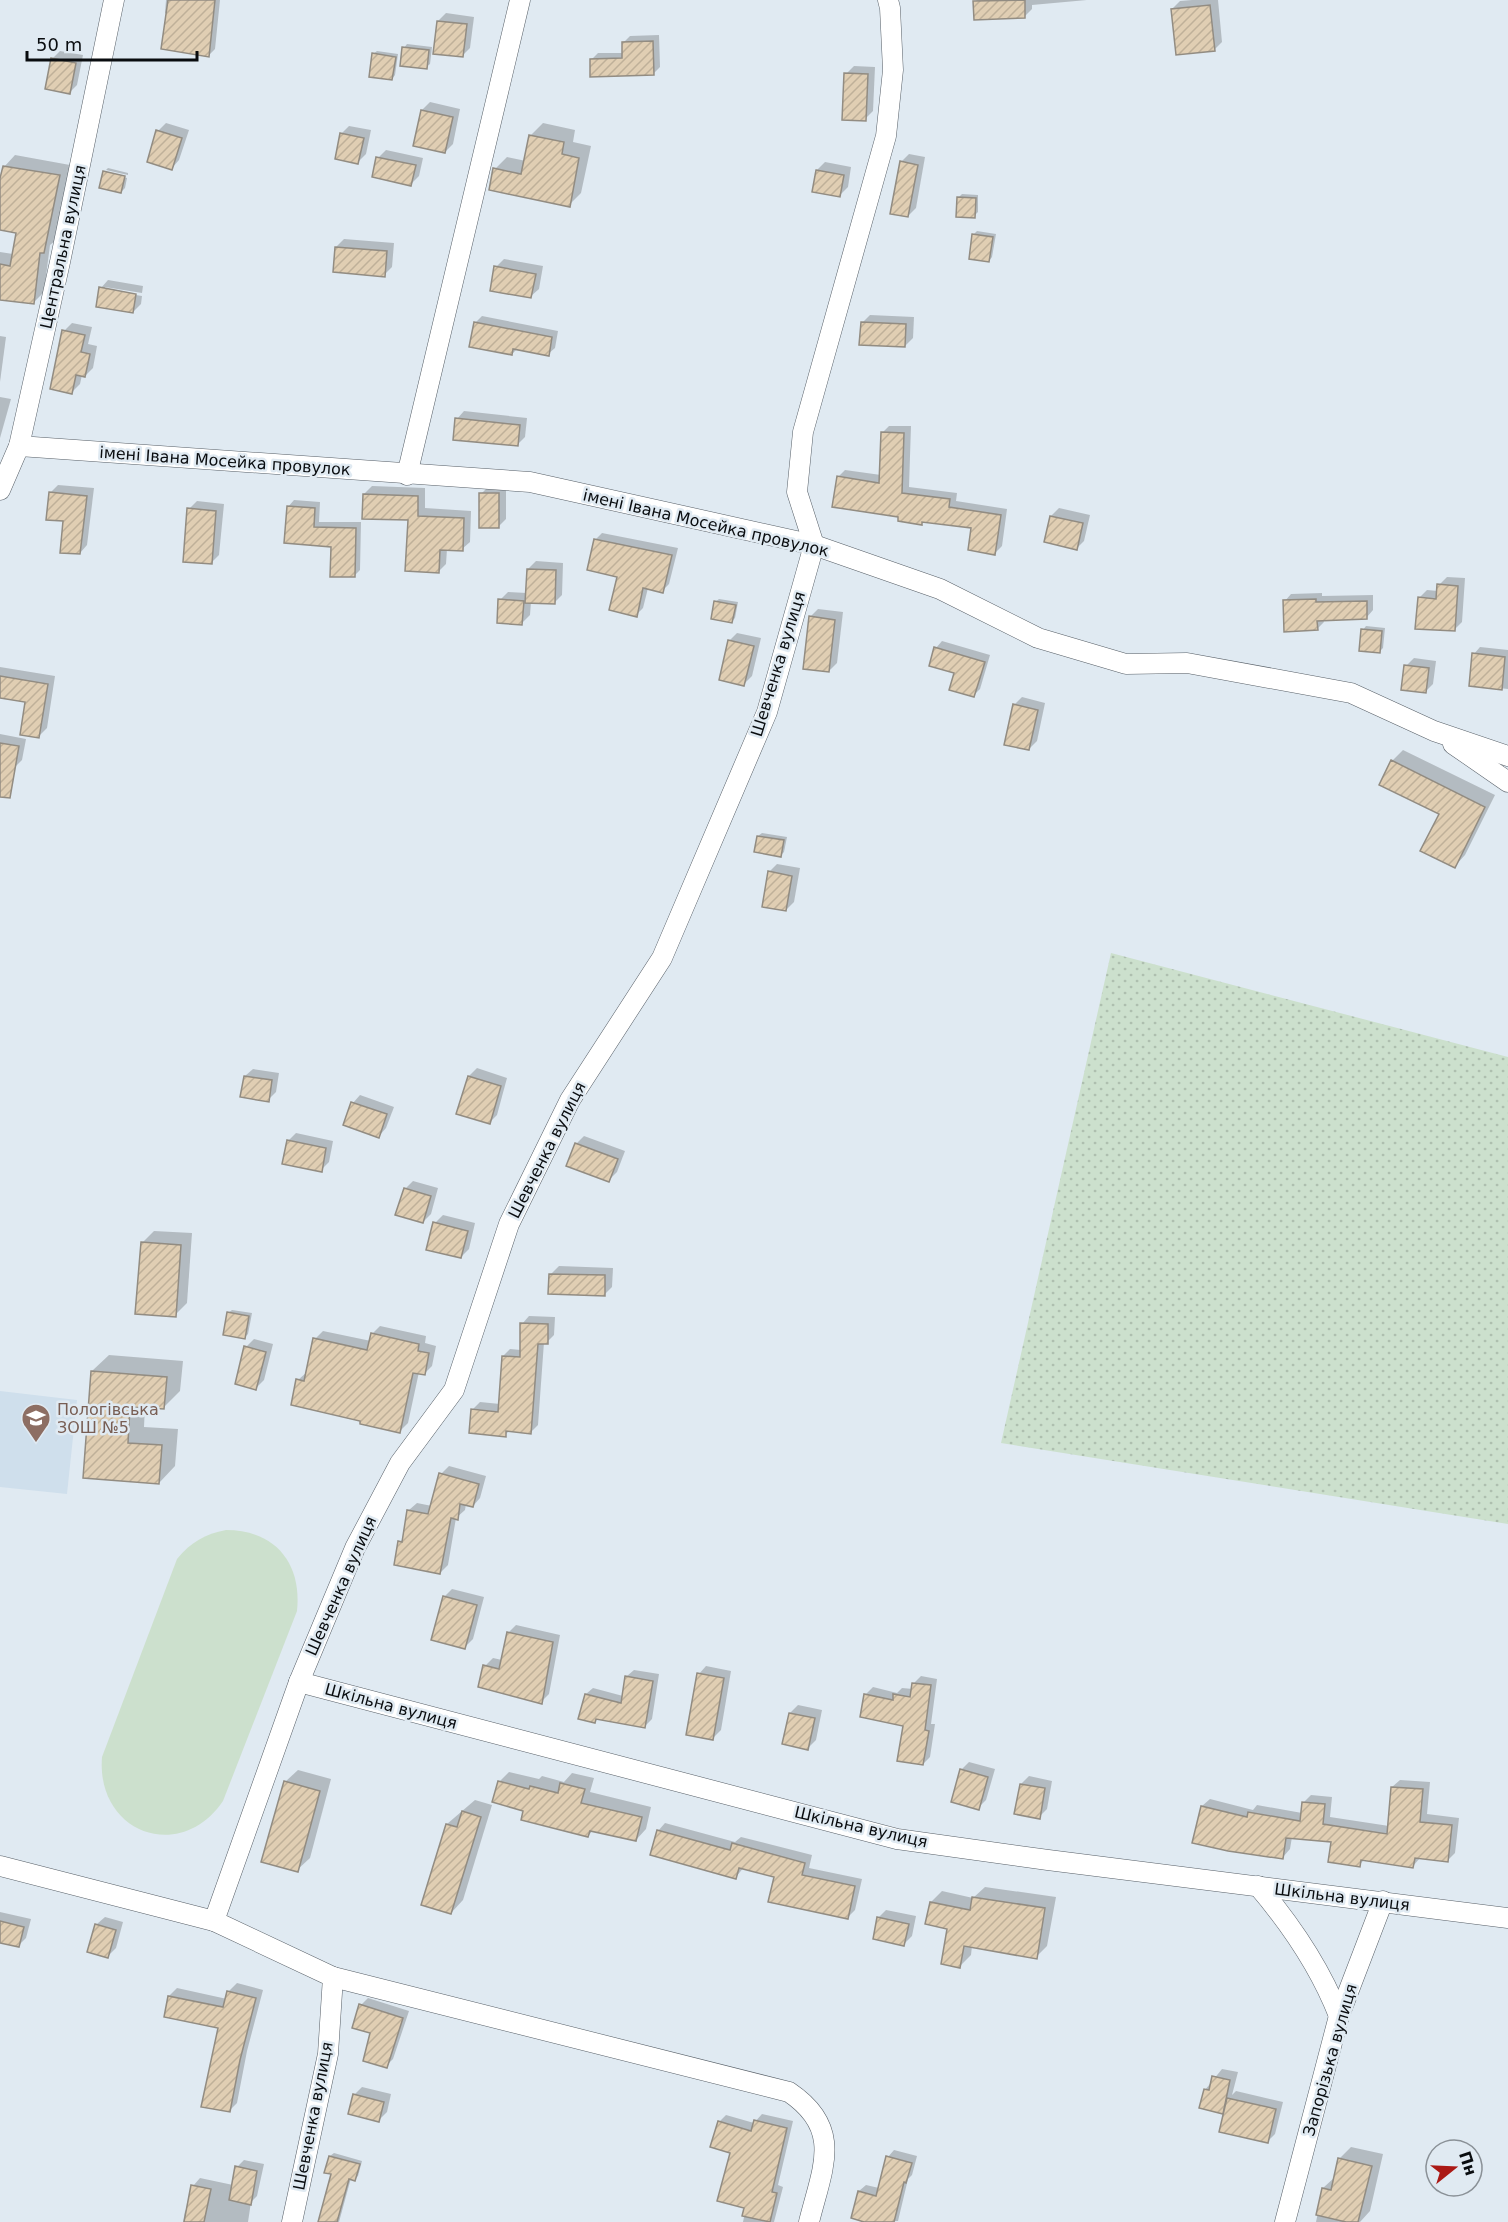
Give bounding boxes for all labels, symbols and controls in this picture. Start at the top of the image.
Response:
scale bar [27,24,196,62]
text: 50 m [36,34,82,55]
street label: Центральна вулиця [36,163,90,331]
street label: імені Івана Мосейка провулок [99,443,352,479]
street label: імені Івана Мосейка провулок [581,485,831,561]
street label: Шевченка вулиця [747,589,809,739]
street label: Шевченка вулиця [504,1079,590,1221]
place label: Пологівська ЗОШ №5 [57,1400,159,1437]
school or university icon: Пологівська ЗОШ №5 [20,1402,52,1444]
street label: Шевченка вулиця [302,1513,380,1659]
street label: Шкільна вулиця [323,1679,459,1733]
street label: Шкільна вулиця [792,1802,930,1852]
street label: Шкільна вулиця [1273,1879,1411,1915]
street label: Запорізька вулиця [1299,1982,1361,2138]
street label: Шевченка вулиця [289,2040,337,2192]
north arrow [1424,2138,1484,2198]
text: Пн [1455,2149,1481,2178]

